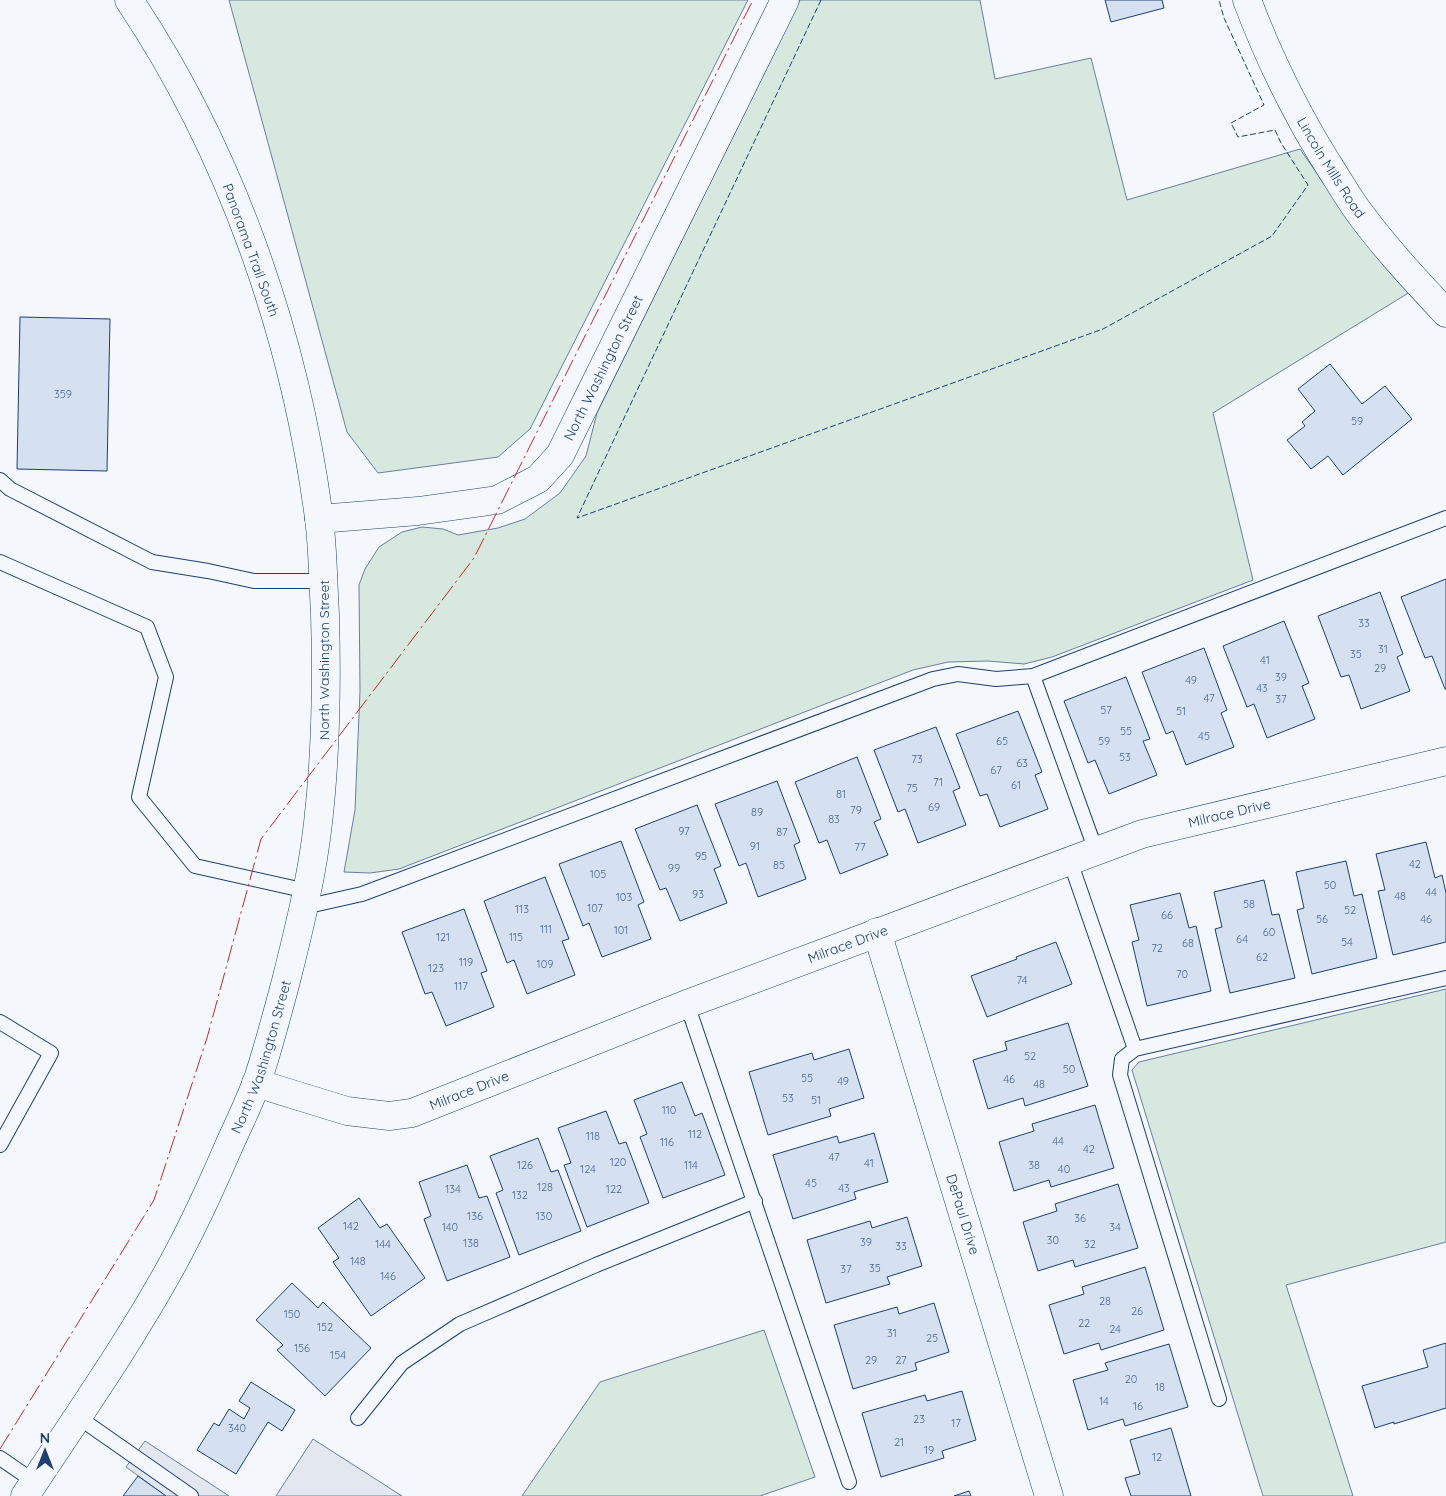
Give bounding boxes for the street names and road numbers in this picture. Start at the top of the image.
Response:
street label: Lincoln Mills Road [1293,114,1369,222]
street label: Panorama Trail South [219,181,283,319]
street label: North Washington Street [560,292,647,444]
street label: North Washington Street [315,580,333,740]
street label: Milrace Drive [1186,794,1272,832]
street label: Milrace Drive [805,921,890,967]
street label: North Washington Street [227,978,295,1136]
street label: Milrace Drive [426,1066,512,1114]
street label: DePaul Drive [942,1172,984,1257]

